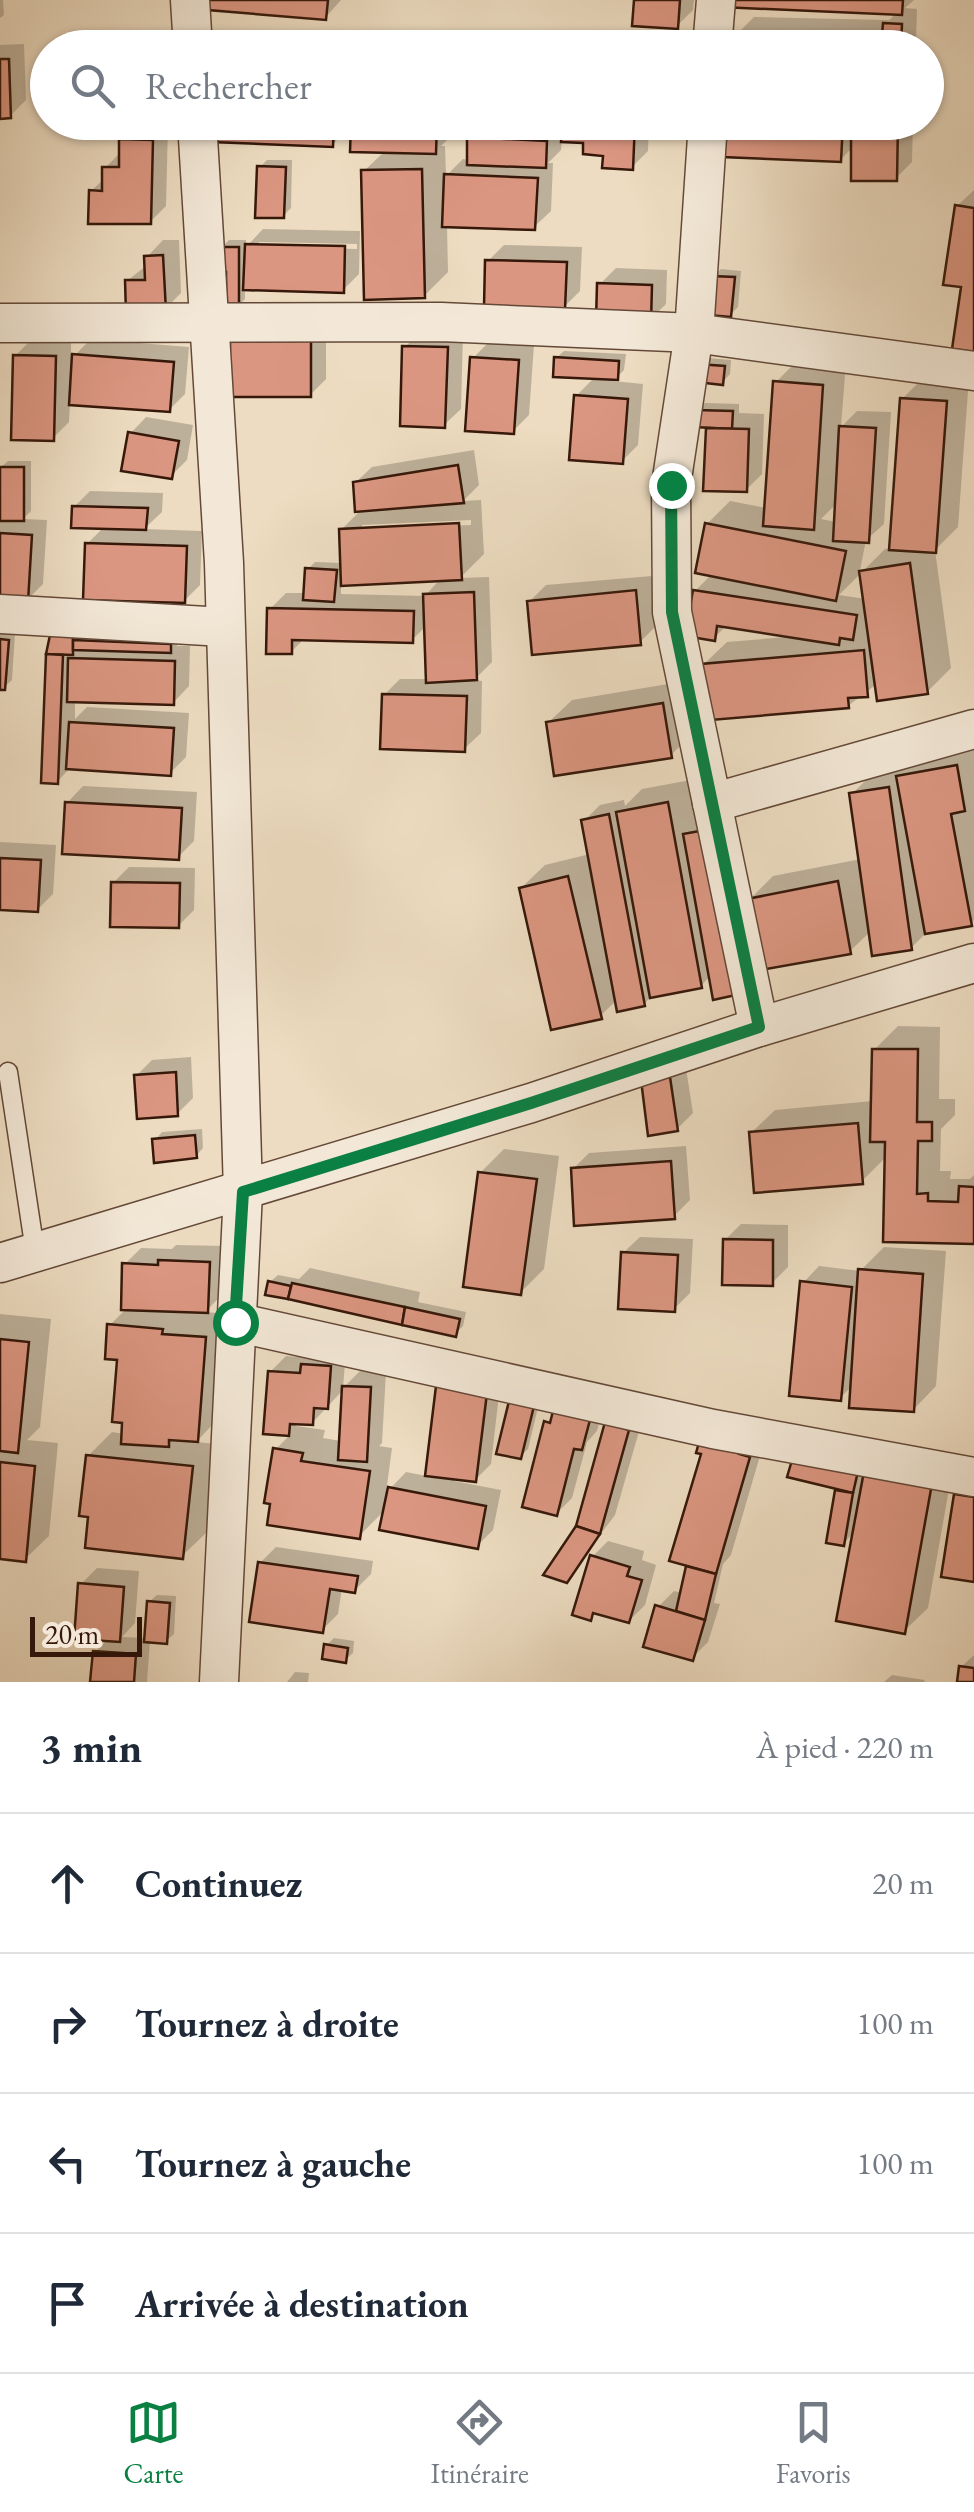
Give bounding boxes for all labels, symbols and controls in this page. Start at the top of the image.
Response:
search box [30,30,944,140]
icon: search [65,58,120,113]
text: Rechercher [145,61,312,110]
route end [649,463,695,509]
route start [213,1300,259,1346]
scale bar [30,1612,142,1656]
text: 20 m [45,1616,99,1652]
text: 3 min [40,1720,142,1775]
text: À pied · 220 m [756,1726,934,1768]
icon: ahead [40,1856,95,1911]
text: Continuez [135,1859,302,1908]
text: 20 m [872,1862,934,1904]
icon: right [40,1996,95,2051]
text: Tournez à droite [135,1999,399,2048]
text: 100 m [857,2002,934,2044]
icon: left [40,2136,95,2191]
text: Tournez à gauche [135,2139,411,2188]
text: 100 m [857,2142,934,2184]
icon: arrive [40,2276,95,2331]
text: Arrivée à destination [135,2279,469,2328]
tab: Carte [123,2395,184,2491]
tab: Itinéraire [430,2395,529,2491]
tab: Favoris [776,2395,851,2491]

